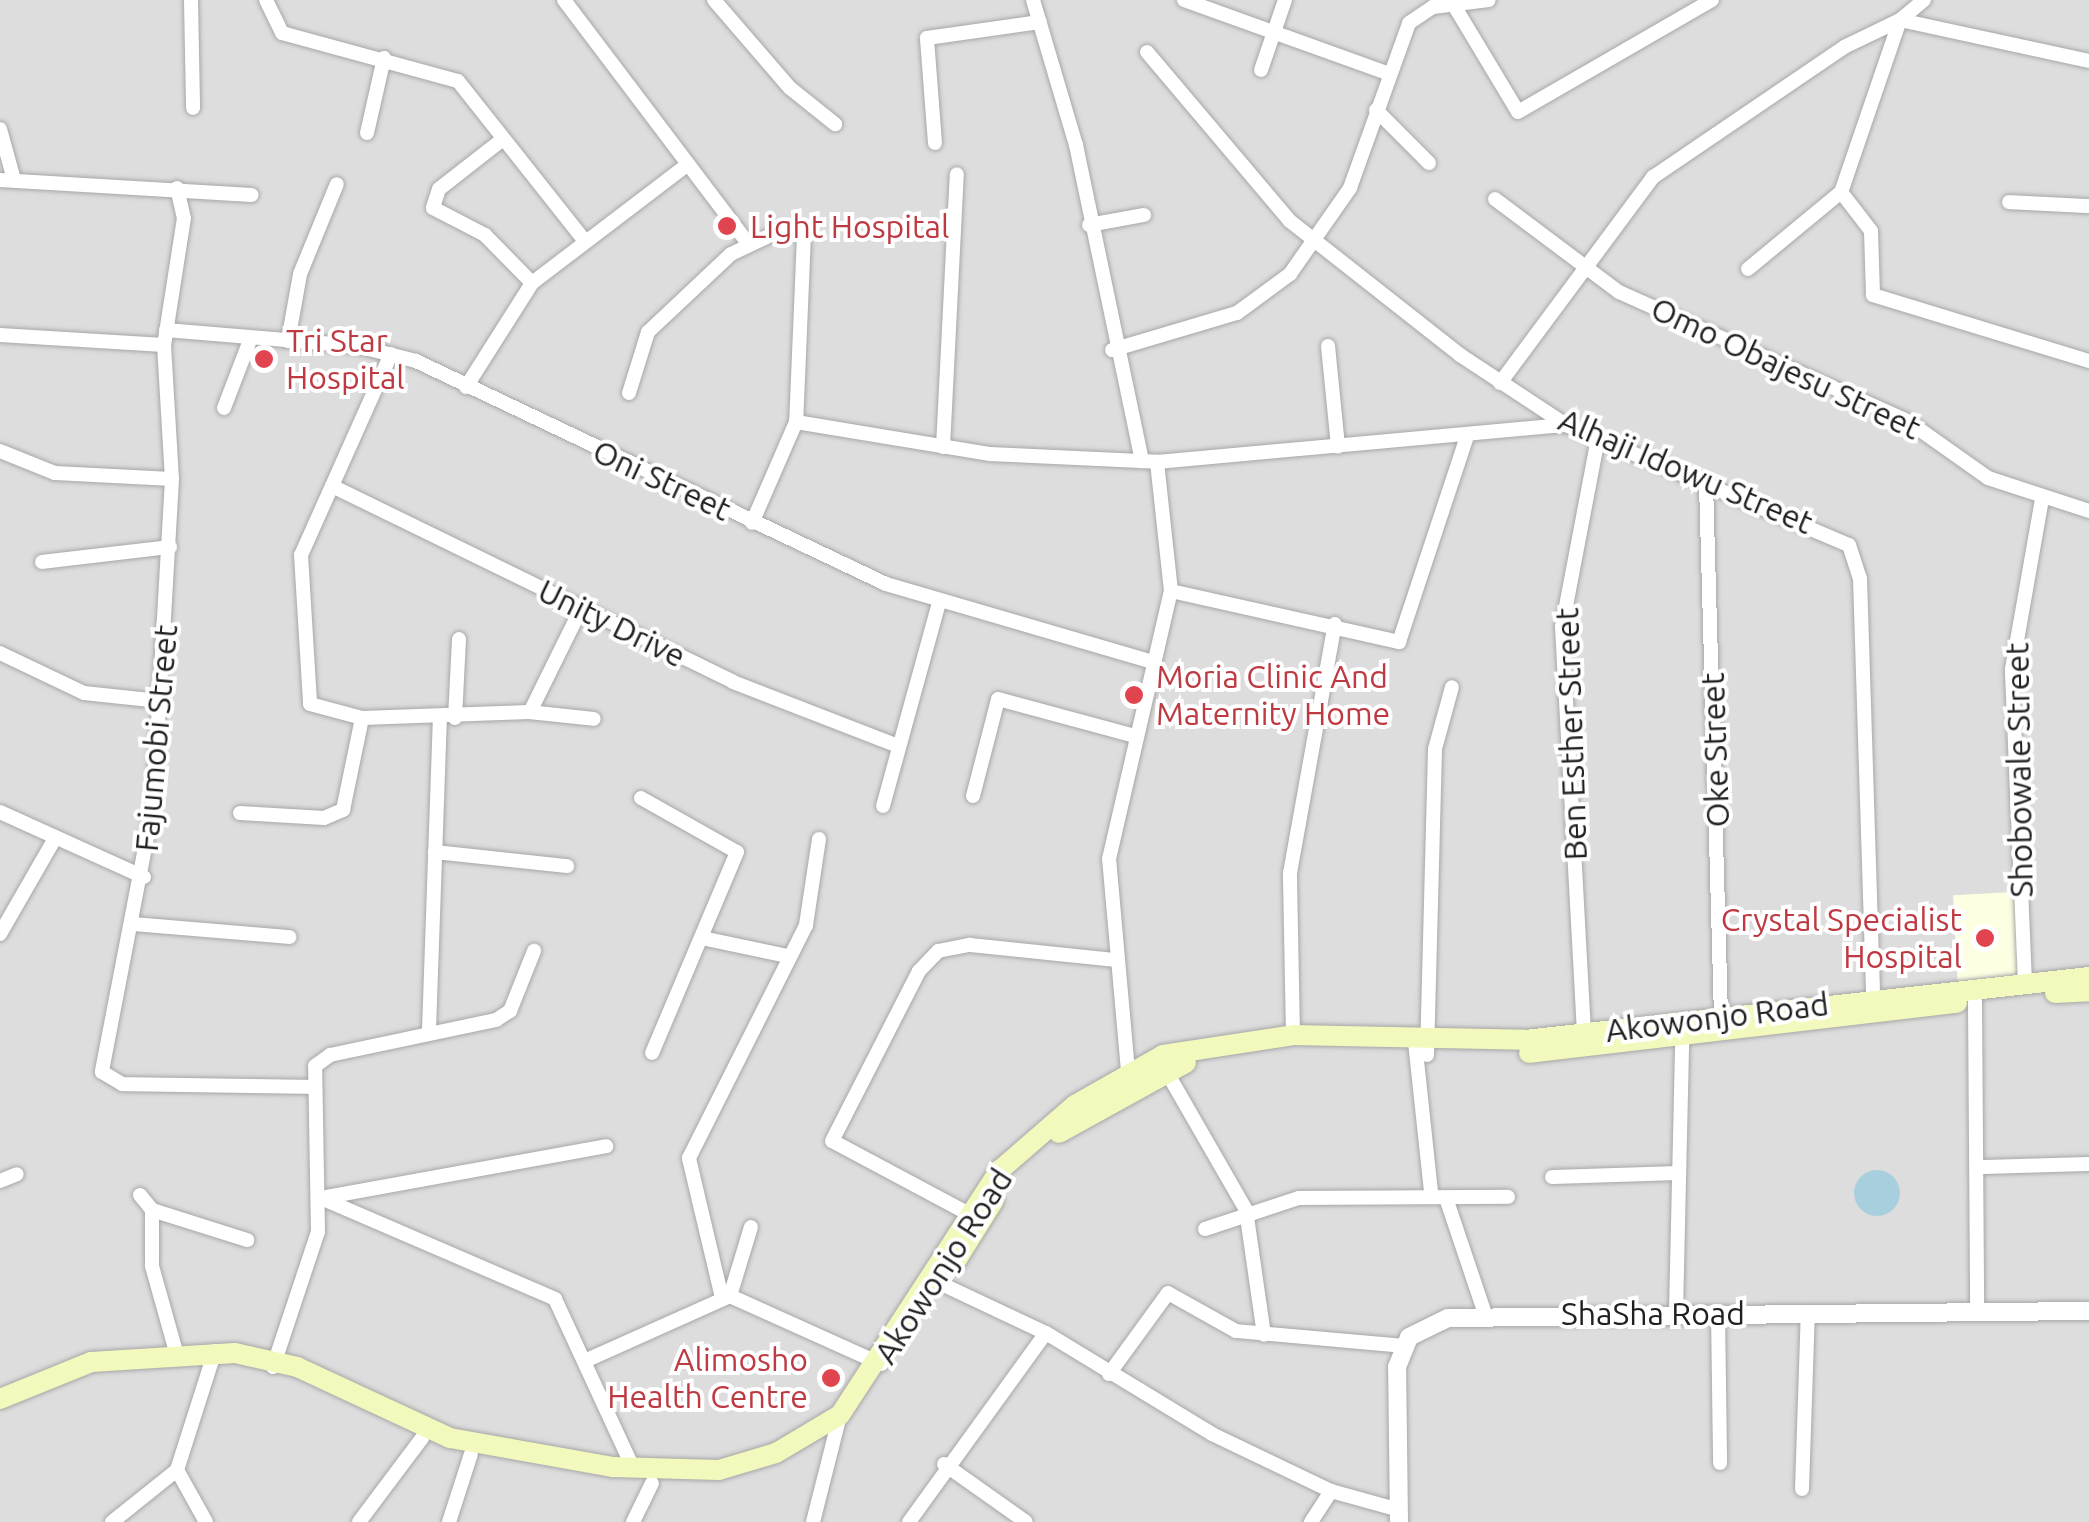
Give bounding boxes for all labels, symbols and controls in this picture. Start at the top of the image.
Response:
place label: Light Hospital [750,207,949,245]
marker: Light Hospital [714,213,740,239]
street label: Omo Obajesu Street [1645,289,1927,447]
place label: Tri Star Hospital [286,322,405,397]
marker: Tri Star Hospital [251,346,277,372]
street label: Alhaji Idowu Street [1553,400,1819,542]
street label: Oni Street [587,431,737,529]
street label: Unity Drive [532,571,692,675]
street label: Ben Esther Street [1547,607,1595,861]
street label: Fajumobi Street [127,623,185,853]
street label: Shobowale Street [1998,642,2040,898]
place label: Moria Clinic And Maternity Home [1156,658,1390,733]
street label: Oke Street [1693,672,1737,828]
marker: Moria Clinic And Maternity Home [1121,682,1147,708]
place label: Crystal Specialist Hospital [1721,901,1962,976]
marker: Crystal Specialist Hospital [1972,925,1998,951]
street label: Akowonjo Road [1603,984,1831,1050]
street label: Akowonjo Road [866,1161,1020,1371]
street label: ShaSha Road [1561,1294,1745,1332]
place label: Alimosho Health Centre [607,1341,808,1416]
marker: Alimosho Health Centre [818,1365,844,1391]

